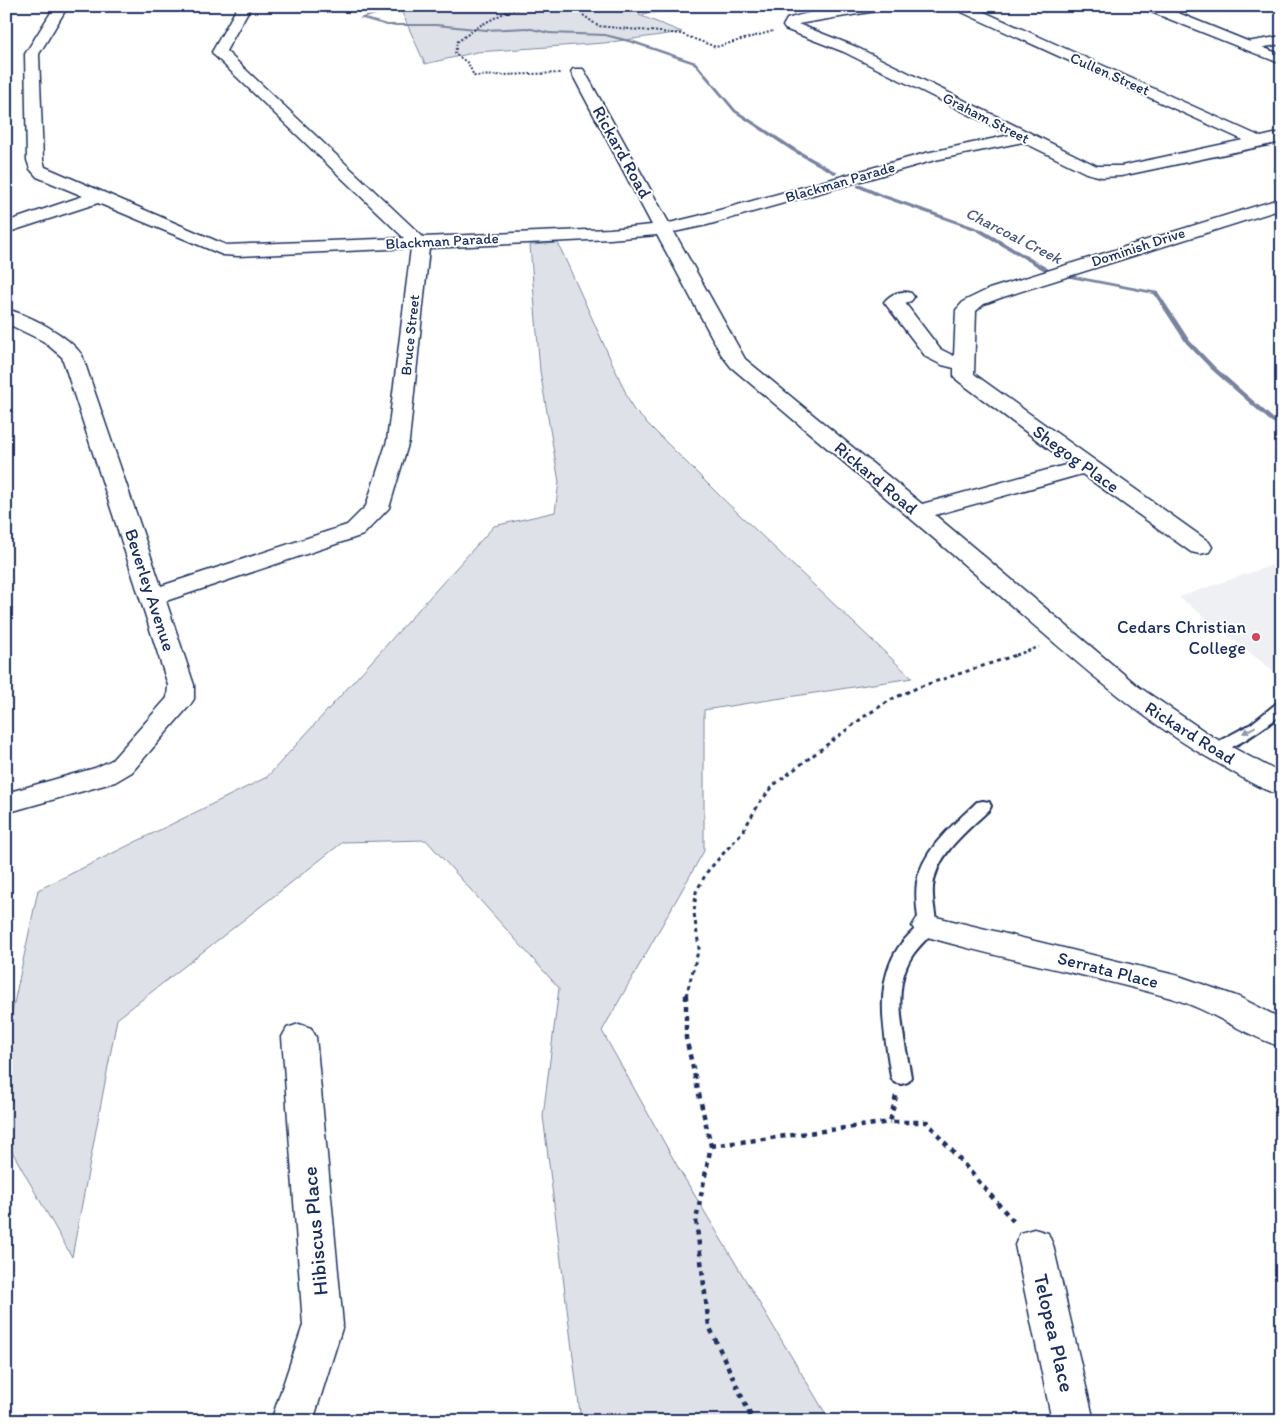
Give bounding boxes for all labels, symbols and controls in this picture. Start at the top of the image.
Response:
street label: Cullen Street [1067,48,1153,100]
street label: Graham Street [940,88,1033,148]
street label: Rickard Road [588,102,657,202]
street label: Blackman Parade [783,158,897,206]
water label: Charcoal Creek [963,203,1066,268]
street label: Dominish Drive [1089,223,1187,271]
street label: Blackman Parade [385,229,499,253]
street label: Bruce Street [397,293,423,376]
street label: Shegog Place [1028,420,1124,498]
street label: Rickard Road [830,437,922,519]
street label: Beverley Avenue [120,526,180,654]
place label: Cedars Christian College [1117,616,1246,659]
marker: Cedars Christian College [1250,631,1262,643]
street label: Rickard Road [1141,697,1239,770]
one-way arrow [1242,726,1256,735]
street label: Serrata Place [1055,947,1161,993]
street label: Hibiscus Place [296,1165,333,1297]
street label: Telopea Place [1029,1271,1080,1395]

